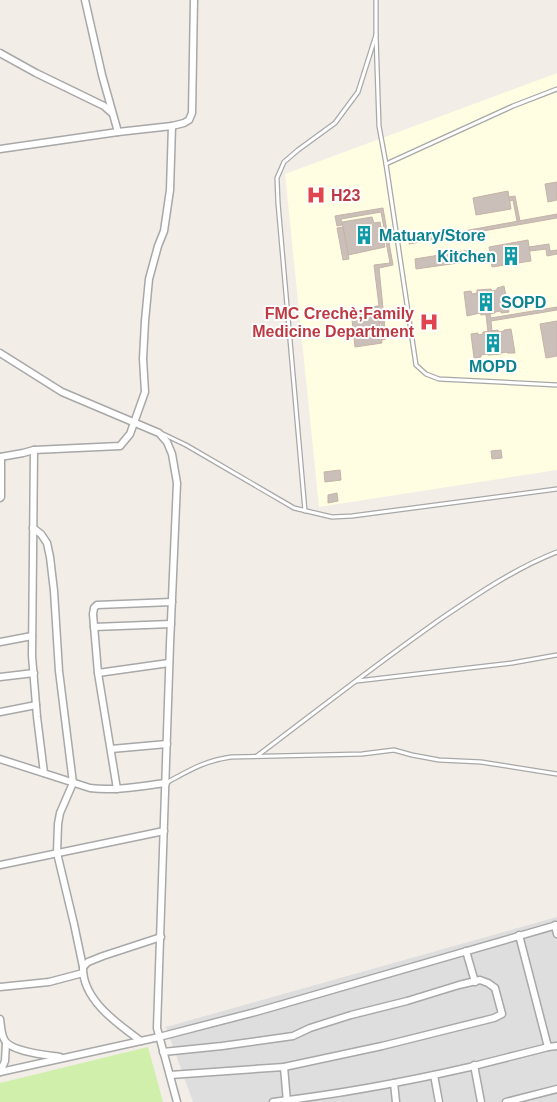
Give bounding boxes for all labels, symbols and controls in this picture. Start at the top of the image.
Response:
hospital icon: H23 [305,184,327,206]
place label: H23 [331,187,360,204]
building icon: Matuary/Store [353,224,375,246]
place label: Matuary/Store [379,227,486,244]
building icon: Kitchen [500,245,522,267]
place label: Kitchen [437,248,496,265]
building icon: SOPD [475,291,497,313]
place label: SOPD [501,294,546,311]
place label: FMC Crechè;Family Medicine Department [252,305,415,340]
hospital icon: FMC Crechè;Family Medicine Department [418,311,440,333]
building icon: MOPD [482,332,504,354]
place label: MOPD [469,358,517,375]

